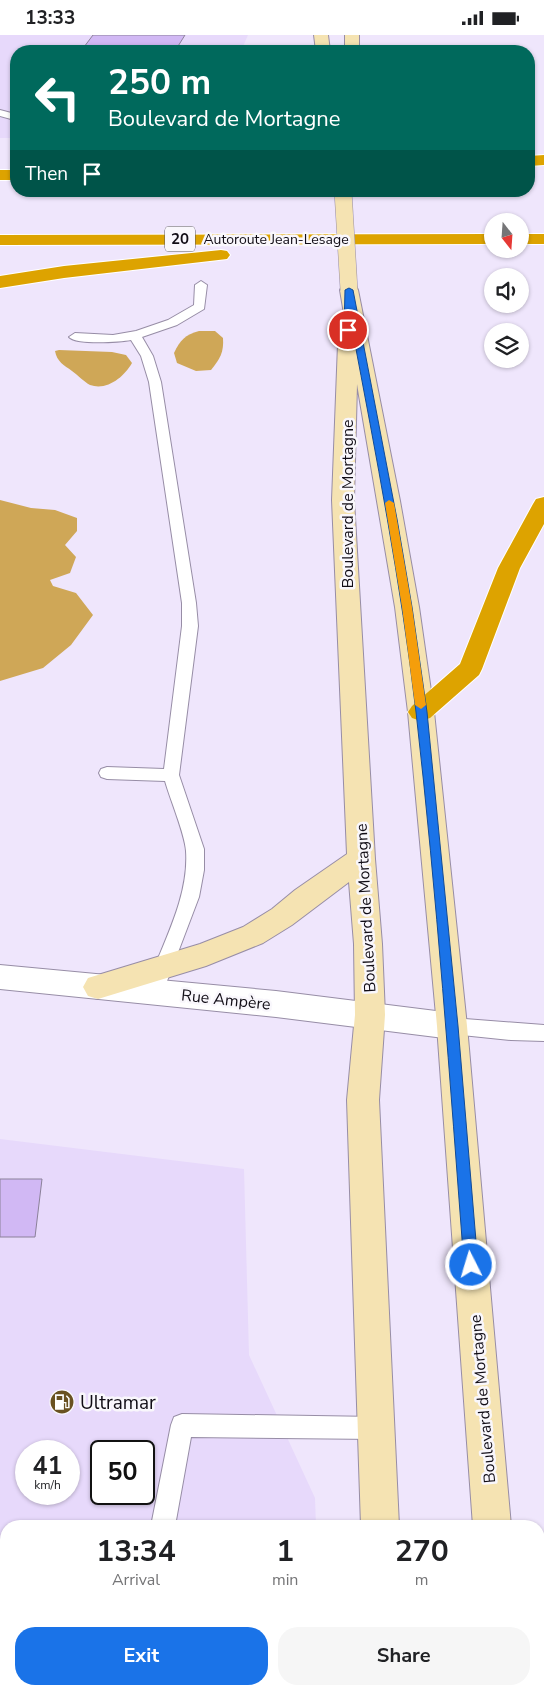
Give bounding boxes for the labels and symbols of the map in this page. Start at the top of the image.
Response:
north arrow [484,213,529,257]
road number: 20 [165,227,195,251]
street label: Autoroute Jean-Lesage [203,230,349,249]
pin [327,309,369,351]
street label: Boulevard de Mortagne [337,419,359,589]
street label: Boulevard de Mortagne [351,823,381,993]
street label: Rue Ampère [180,984,272,1016]
position arrow [444,1238,496,1290]
street label: Boulevard de Mortagne [465,1314,501,1484]
fuel station icon: Ultramar [49,1389,75,1415]
place label: Ultramar [80,1390,156,1416]
speed limit sign: 50 [90,1440,155,1505]

